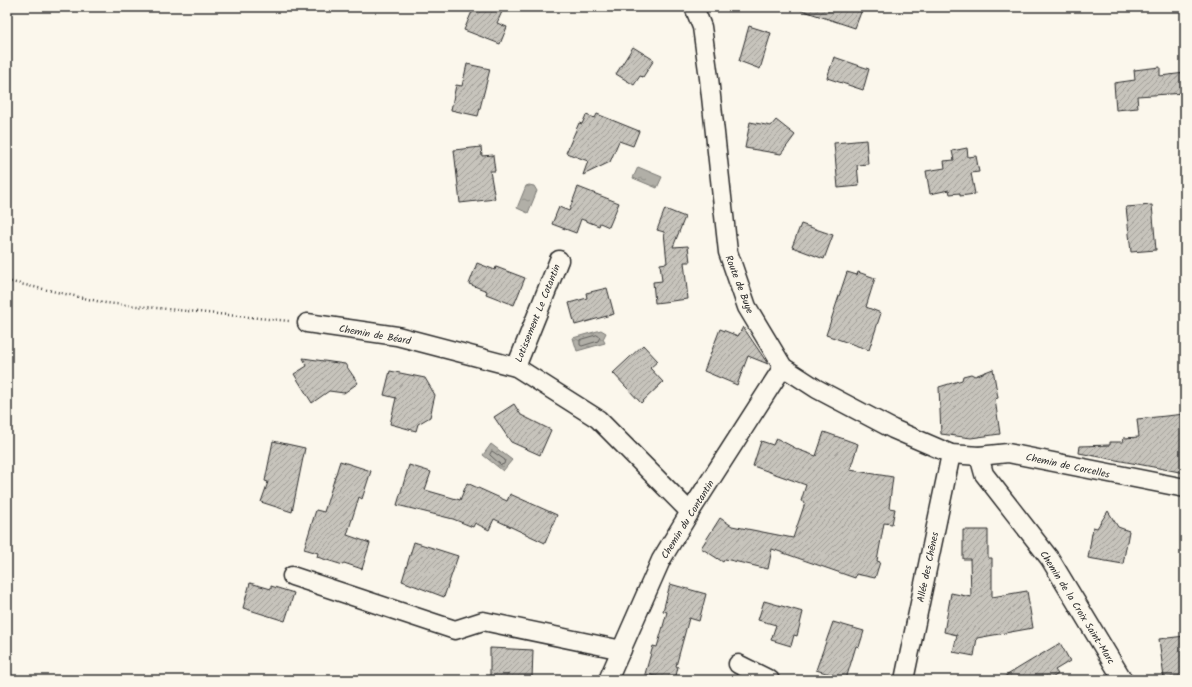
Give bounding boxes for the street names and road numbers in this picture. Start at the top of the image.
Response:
street label: Route de Buye [721,253,758,316]
street label: Lotissement Le Cotantin [511,262,565,365]
street label: Chemin de Béard [338,321,413,349]
street label: Chemin de Corcelles [1024,449,1112,483]
street label: Chemin du Contantin [657,477,719,562]
street label: Allée des Chênes [913,530,943,604]
street label: Chemin de la Croix Saint-Marc [1036,548,1119,668]

